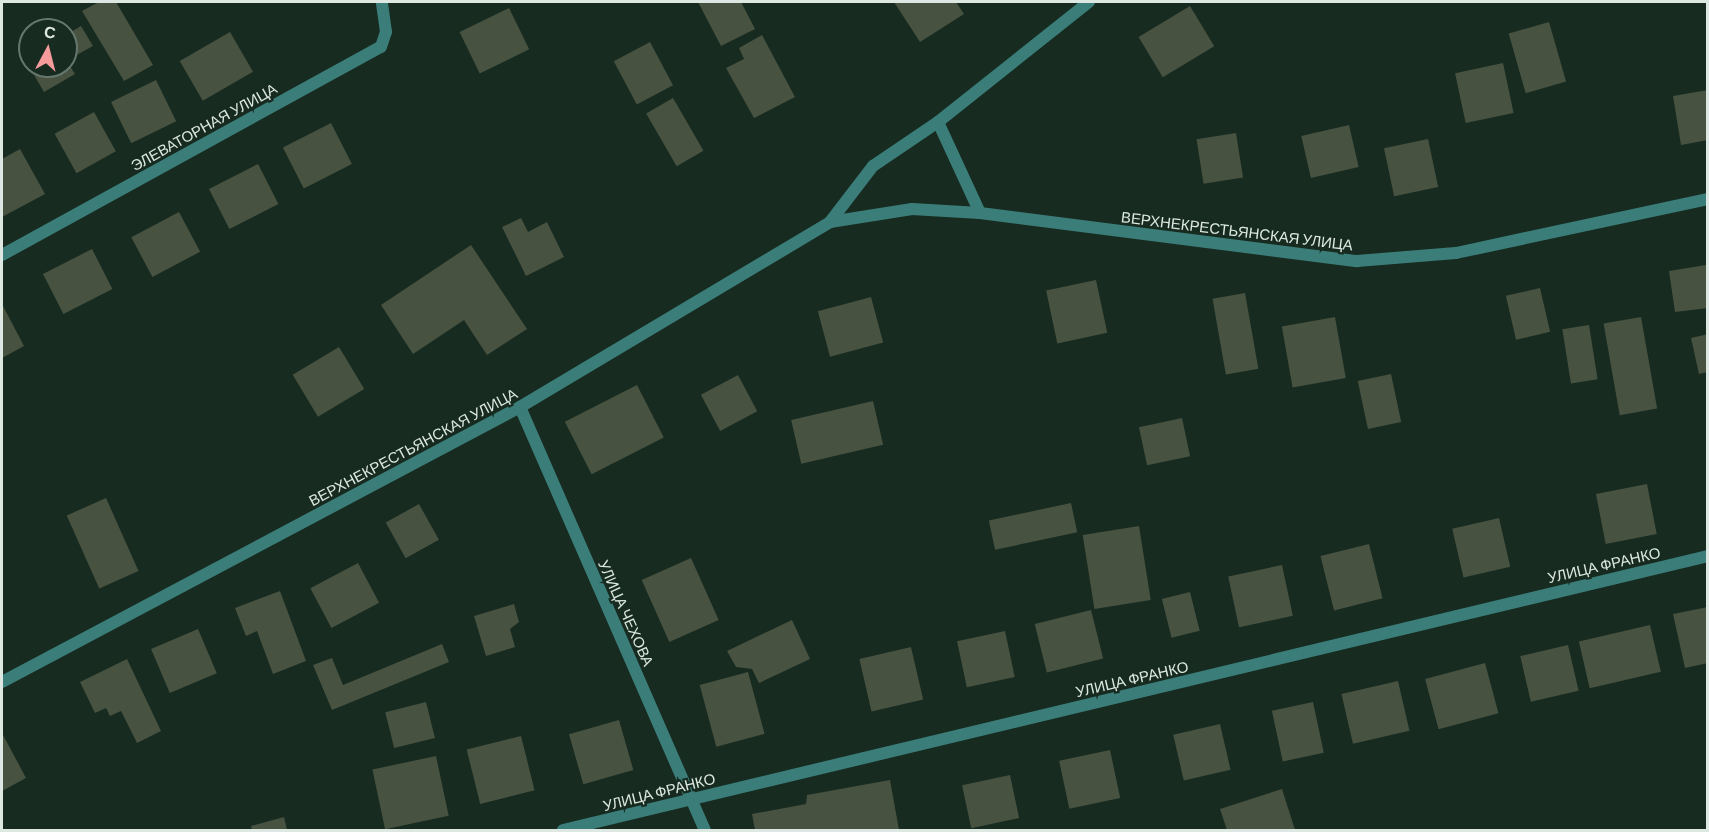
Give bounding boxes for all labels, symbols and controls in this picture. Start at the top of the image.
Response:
north arrow [18,18,78,78]
text: С [43,21,57,42]
street label: ЭЛЕВАТОРНАЯ УЛИЦА [128,79,280,175]
street label: ВЕРХНЕКРЕСТЬЯНСКАЯ УЛИЦА [1120,208,1354,254]
street label: ВЕРХНЕКРЕСТЬЯНСКАЯ УЛИЦА [306,384,520,510]
street label: УЛИЦА ФРАНКО [1546,543,1662,587]
street label: УЛИЦА ЧЕХОВА [595,557,657,669]
street label: УЛИЦА ФРАНКО [1074,657,1190,701]
street label: УЛИЦА ФРАНКО [601,769,717,815]

